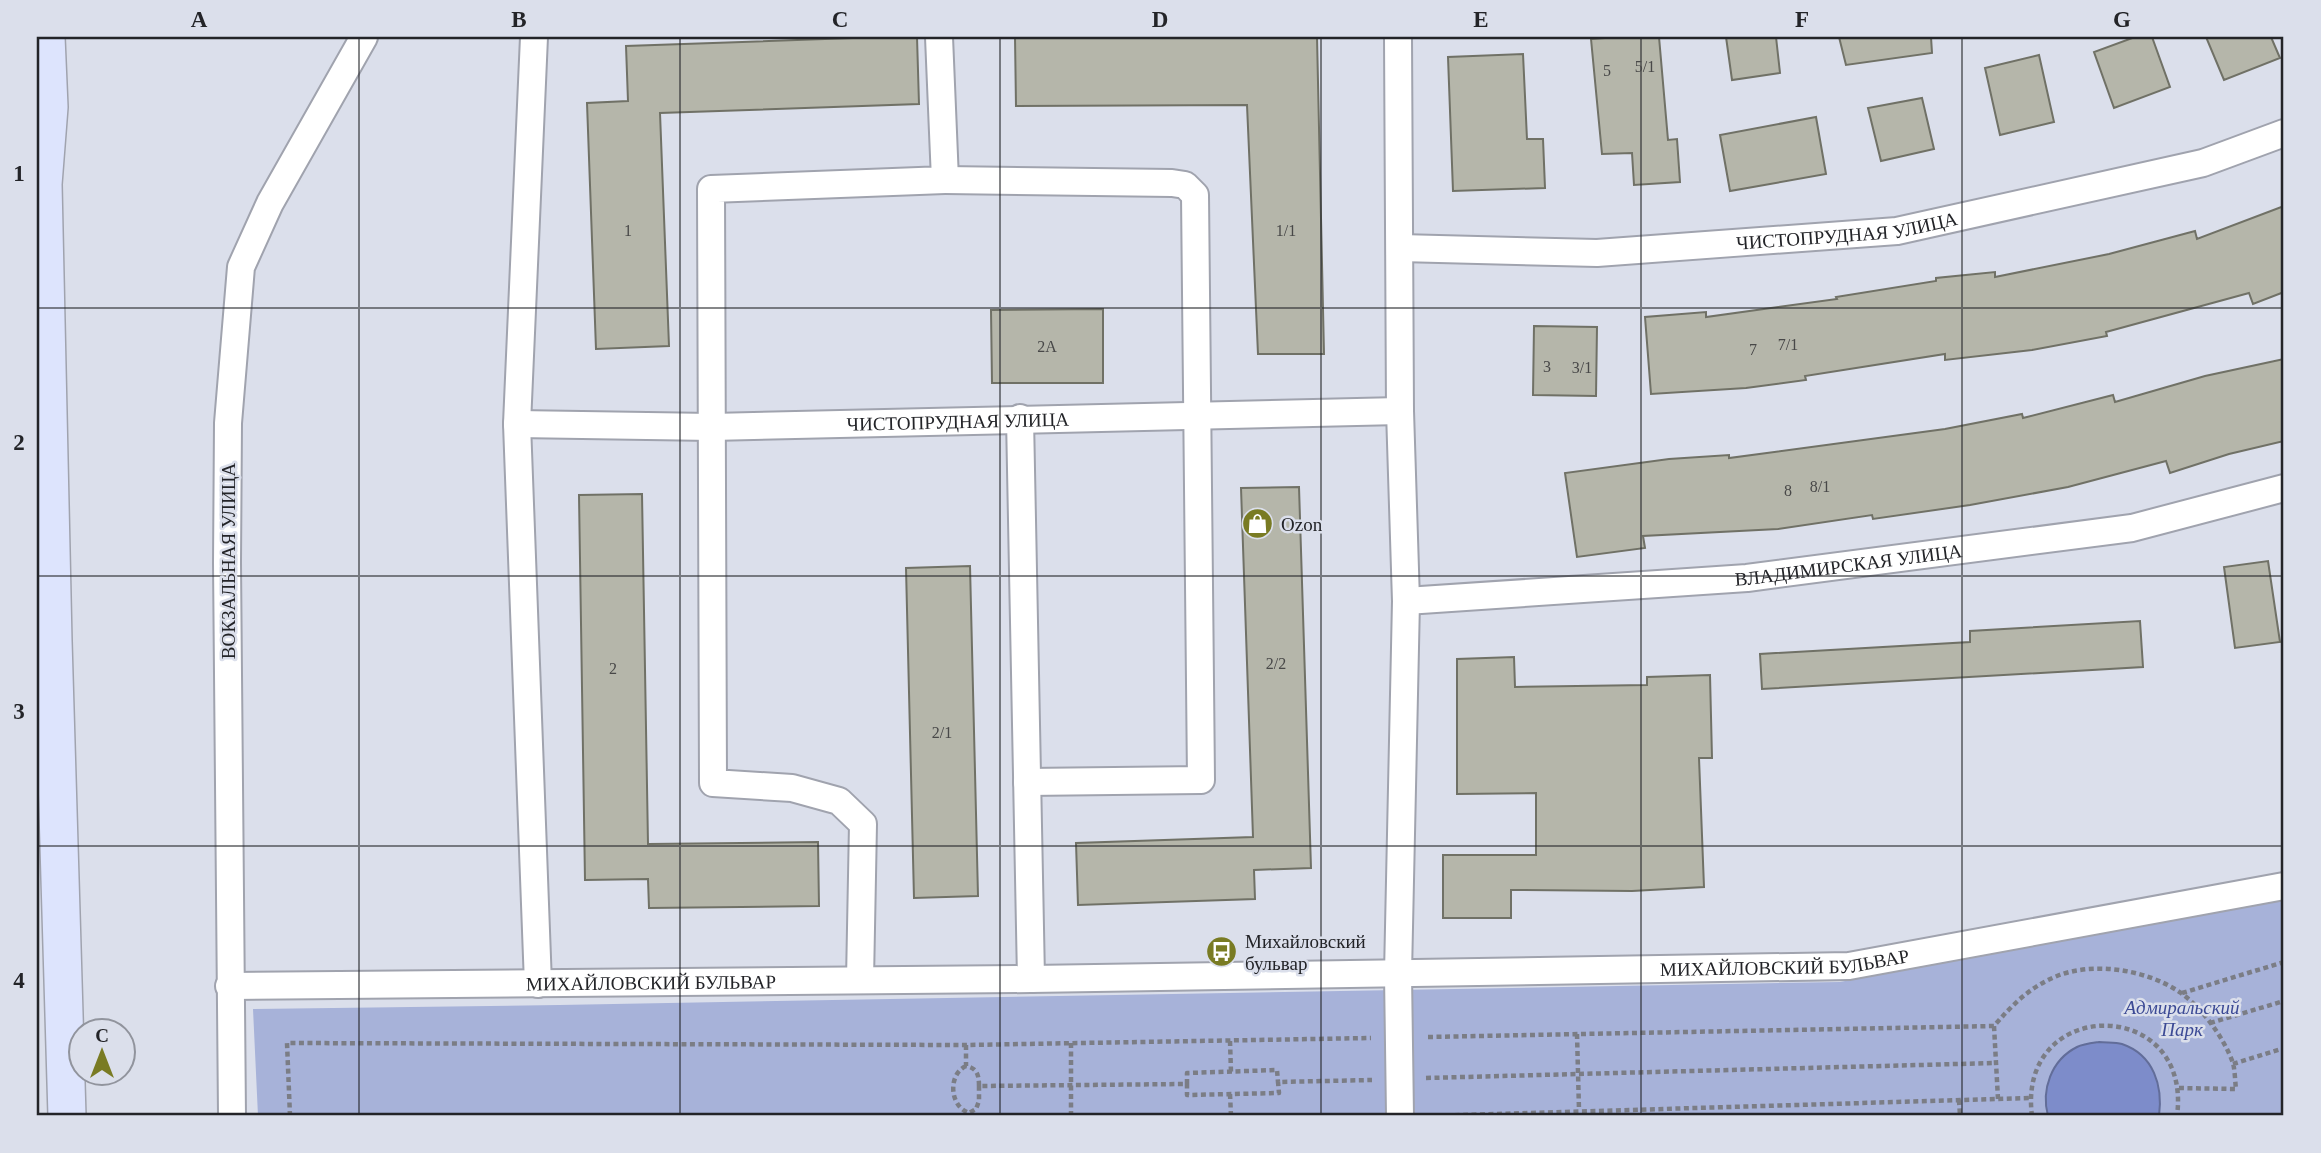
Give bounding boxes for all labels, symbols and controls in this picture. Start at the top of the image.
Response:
text: A [191,7,208,32]
text: B [511,7,527,32]
text: C [832,7,848,32]
text: D [1152,7,1168,32]
text: E [1473,7,1489,32]
text: F [1795,7,1809,32]
text: G [2113,7,2131,32]
house number: 5/1 [1635,58,1655,75]
house number: 5 [1603,62,1611,79]
text: 1 [13,161,25,186]
street label: ЧИСТОПРУДНАЯ УЛИЦА [1736,207,1959,253]
house number: 1 [624,222,632,239]
house number: 1/1 [1276,222,1296,239]
house number: 7/1 [1778,336,1798,353]
house number: 2А [1037,338,1057,355]
house number: 7 [1749,341,1757,358]
house number: 3 [1543,358,1551,375]
house number: 3/1 [1572,359,1592,376]
street label: ЧИСТОПРУДНАЯ УЛИЦА [846,408,1070,434]
text: 2 [13,430,25,455]
street label: ВОКЗАЛЬНАЯ УЛИЦА [218,463,239,659]
house number: 8/1 [1810,478,1830,495]
house number: 8 [1784,482,1792,499]
shop icon: Ozon [1241,507,1275,541]
place label: Ozon [1281,514,1323,535]
street label: ВЛАДИМИРСКАЯ УЛИЦА [1734,540,1963,589]
house number: 2/2 [1266,655,1286,672]
house number: 2 [609,660,617,677]
text: 3 [13,699,25,724]
house number: 2/1 [932,724,952,741]
place label: Михайловский бульвар [1245,931,1366,974]
bus stop icon: Михайловский бульвар [1205,935,1239,969]
street label: МИХАЙЛОВСКИЙ БУЛЬВАР [1660,945,1911,980]
text: 4 [13,968,25,993]
street label: МИХАЙЛОВСКИЙ БУЛЬВАР [526,971,776,994]
park label: Адмиральский Парк [2122,997,2240,1040]
north arrow [66,1016,136,1086]
text: С [95,1025,109,1046]

